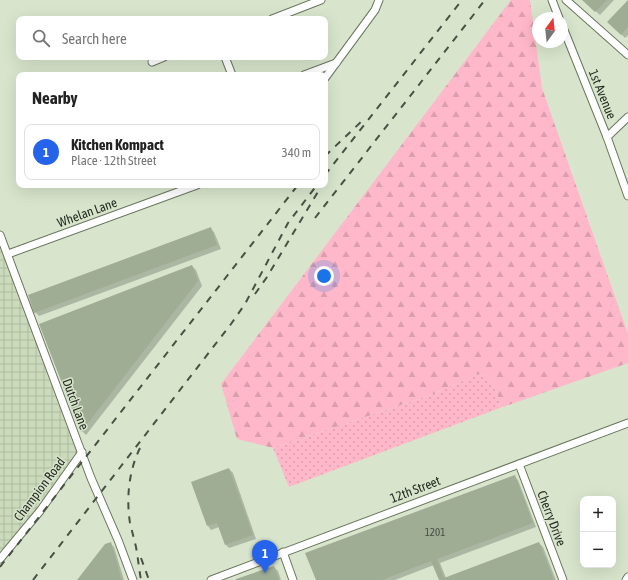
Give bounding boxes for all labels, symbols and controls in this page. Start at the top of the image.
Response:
north arrow [532,12,568,48]
search box [16,16,328,60]
icon: search [30,27,52,49]
text: Search here [62,30,127,47]
street label: 1st Avenue [586,67,619,121]
text: Nearby [32,88,78,108]
text: Kitchen Kompact [71,136,164,153]
text: 1 [43,145,49,160]
text: 340 m [282,145,311,160]
text: Place · 12th Street [71,153,157,168]
street label: Whelan Lane [55,195,119,230]
your location [314,266,334,286]
street label: Dutch Lane [59,377,92,432]
street label: Champion Road [11,455,68,524]
street label: 12th Street [388,473,443,506]
street label: Cherry Drive [534,488,569,548]
map controls [580,496,616,568]
button: + [580,496,616,532]
house number: 1201 [425,526,445,538]
button: − [580,532,616,568]
pin: 1 [252,540,278,573]

